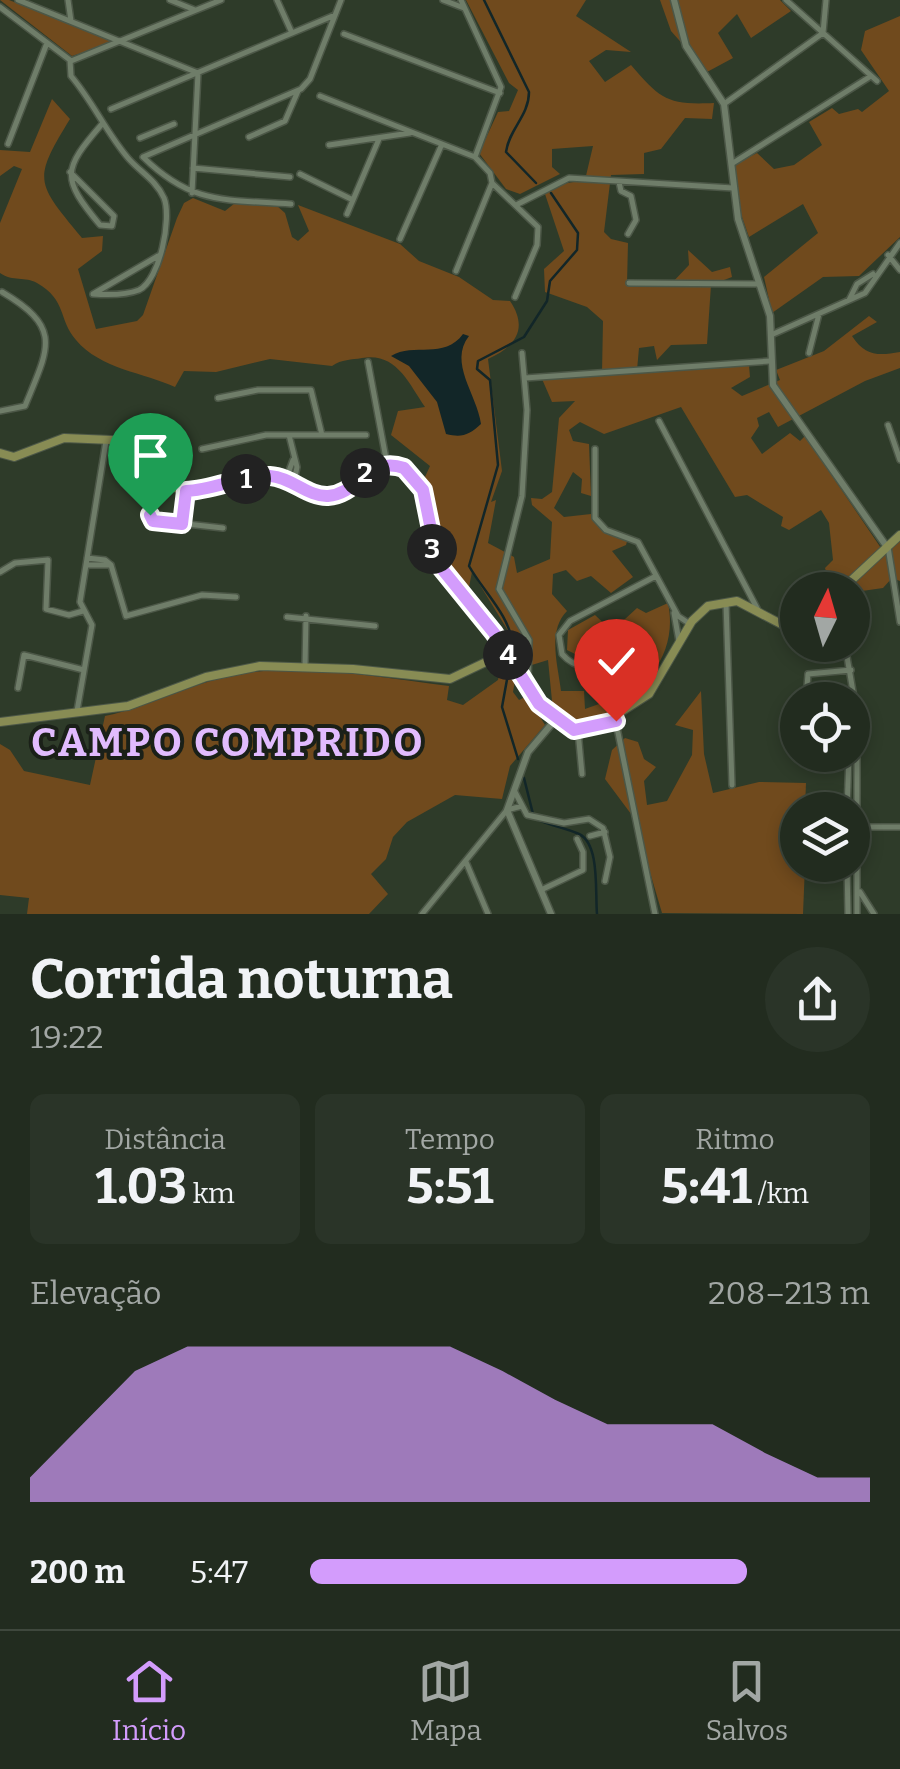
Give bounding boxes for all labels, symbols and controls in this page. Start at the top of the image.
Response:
pin [108,413,193,516]
icon: arrive [123,428,178,483]
pin: 2 [340,448,390,498]
pin: 1 [221,454,271,504]
text: 2 [357,456,373,489]
text: 1 [240,462,252,495]
pin: 3 [407,524,457,574]
text: 3 [424,532,440,565]
north arrow [780,572,870,662]
map controls [780,572,870,882]
pin [574,619,659,722]
pin: 4 [483,630,533,680]
icon: check [589,634,644,689]
text: 4 [499,638,517,671]
button: locate [780,682,870,772]
district label: CAMPO COMPRIDO [31,719,425,767]
button: layers [780,792,870,882]
text: Corrida noturna [30,947,453,1013]
button: share [765,947,870,1052]
text: 19:22 [30,1018,103,1056]
text: Distância [104,1123,226,1156]
text: Tempo [405,1123,495,1156]
text: Ritmo [695,1123,775,1156]
text: 1.03 [95,1156,187,1216]
text: 5:51 [406,1156,494,1216]
text: 5:41 [661,1156,752,1216]
text: km [187,1177,235,1210]
text: /km [752,1177,809,1210]
text: Elevação [30,1274,161,1312]
text: 208–213 m [708,1274,870,1312]
text: 200 m [30,1553,125,1591]
text: 5:47 [190,1553,248,1591]
tab: Início [112,1654,186,1747]
tab: Mapa [410,1654,482,1747]
tab: Salvos [705,1654,788,1747]

